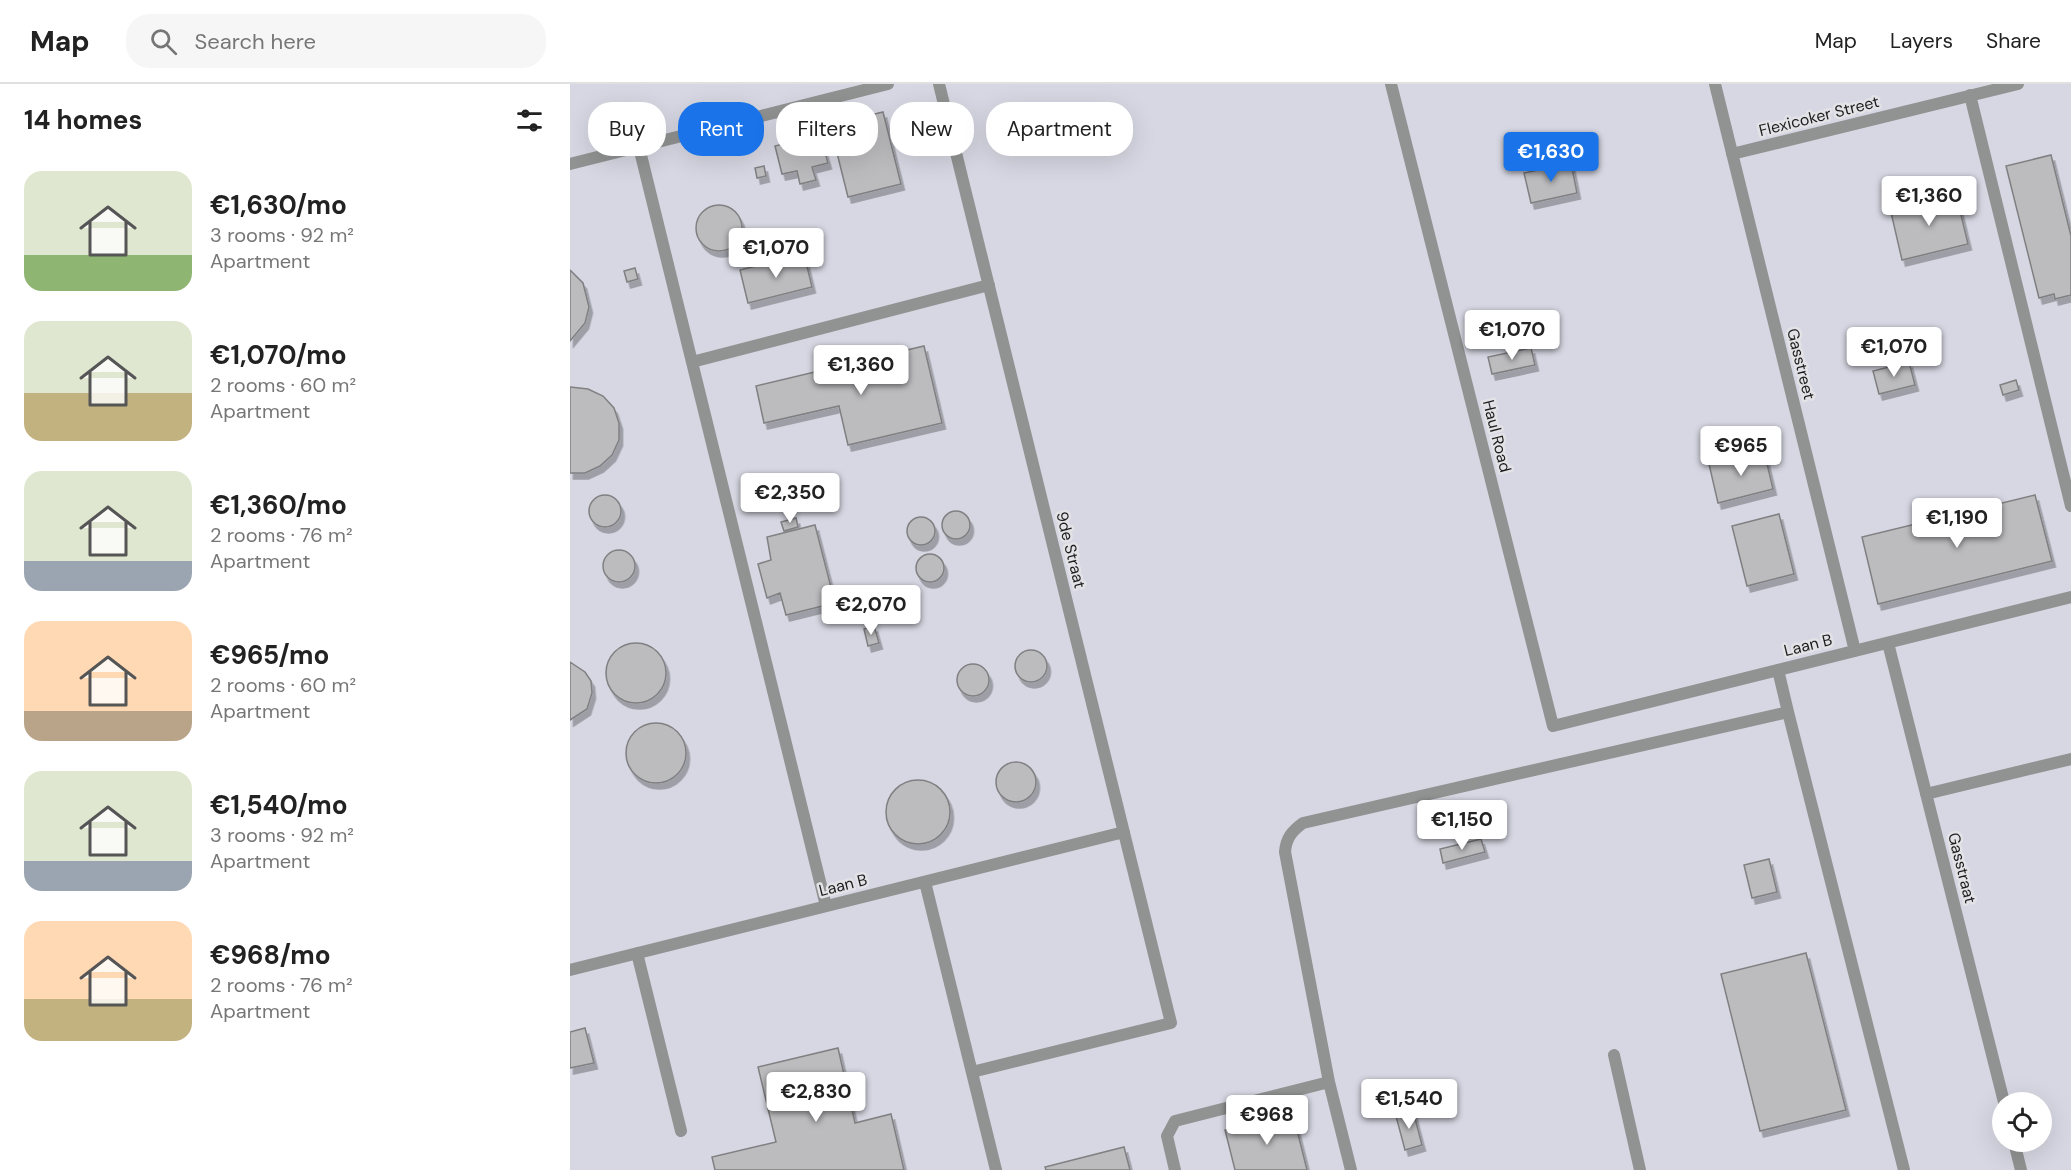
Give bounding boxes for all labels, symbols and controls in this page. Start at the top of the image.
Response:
search box [126,14,546,68]
text: Map [30,23,90,60]
icon: search [147,25,180,58]
text: Search here [195,27,316,56]
text: Map [1815,27,1857,55]
text: Layers [1890,27,1953,55]
text: Share [1986,27,2041,55]
street label: Flexicoker Street [1757,91,1881,141]
chip: Buy [588,102,666,156]
chip: Rent [678,102,764,156]
chip: Filters [776,102,878,156]
chip: New [890,102,974,156]
chip: Apartment [986,102,1133,156]
text: 14 homes [24,103,142,137]
icon: filters [513,104,546,137]
pin: €1,630 [1502,132,1600,183]
text: €1,630 [1518,138,1584,164]
pin: €1,360 [1880,176,1978,227]
text: €1,360 [1896,182,1962,208]
text: €1,630/mo [210,188,347,222]
icon: home [72,195,144,267]
text: 3 rooms · 92 m² [210,222,354,248]
pin: €1,070 [727,228,825,279]
text: €1,070 [743,234,809,260]
text: Apartment [210,248,310,274]
pin: €1,070 [1463,310,1561,361]
text: €1,070 [1479,316,1545,342]
street label: Gasstreet [1782,326,1820,402]
pin: €1,070 [1845,327,1943,378]
text: €1,070 [1861,333,1927,359]
text: €1,070/mo [210,338,347,372]
icon: home [72,345,144,417]
pin: €1,360 [812,345,910,396]
text: €1,360 [828,351,894,377]
text: 2 rooms · 60 m² [210,372,356,398]
text: Apartment [210,398,310,424]
street label: Haul Road [1478,398,1516,474]
pin: €965 [1705,426,1777,477]
text: €965 [1714,432,1768,458]
pin: €2,350 [741,473,839,524]
text: €2,350 [755,479,825,505]
text: €1,360/mo [210,488,347,522]
icon: home [72,495,144,567]
pin: €1,190 [1908,498,2006,549]
text: €1,190 [1926,504,1988,530]
street label: 9de Straat [1051,509,1091,591]
text: 2 rooms · 76 m² [210,522,353,548]
text: Apartment [210,548,310,574]
pin: €2,070 [822,585,920,636]
text: €2,070 [836,591,906,617]
street label: Laan B [1782,629,1834,661]
text: €965/mo [210,638,329,672]
icon: home [72,645,144,717]
text: 2 rooms · 60 m² [210,672,356,698]
text: Apartment [210,698,310,724]
text: €1,540/mo [210,788,348,822]
icon: home [72,795,144,867]
pin: €1,150 [1413,800,1511,851]
text: €1,150 [1431,806,1493,832]
text: 3 rooms · 92 m² [210,822,354,848]
street label: Gasstraat [1943,830,1981,906]
text: Apartment [210,848,310,874]
street label: Laan B [817,869,869,901]
text: €968/mo [210,938,331,972]
icon: home [72,945,144,1017]
text: 2 rooms · 76 m² [210,972,353,998]
text: Apartment [210,998,310,1024]
pin: €2,830 [767,1072,865,1123]
text: €2,830 [780,1078,852,1104]
pin: €1,540 [1360,1079,1458,1130]
text: €1,540 [1375,1085,1443,1111]
map controls [1992,1092,2052,1152]
button: locate [1992,1092,2052,1152]
pin: €968 [1231,1095,1303,1146]
text: €968 [1240,1101,1294,1127]

